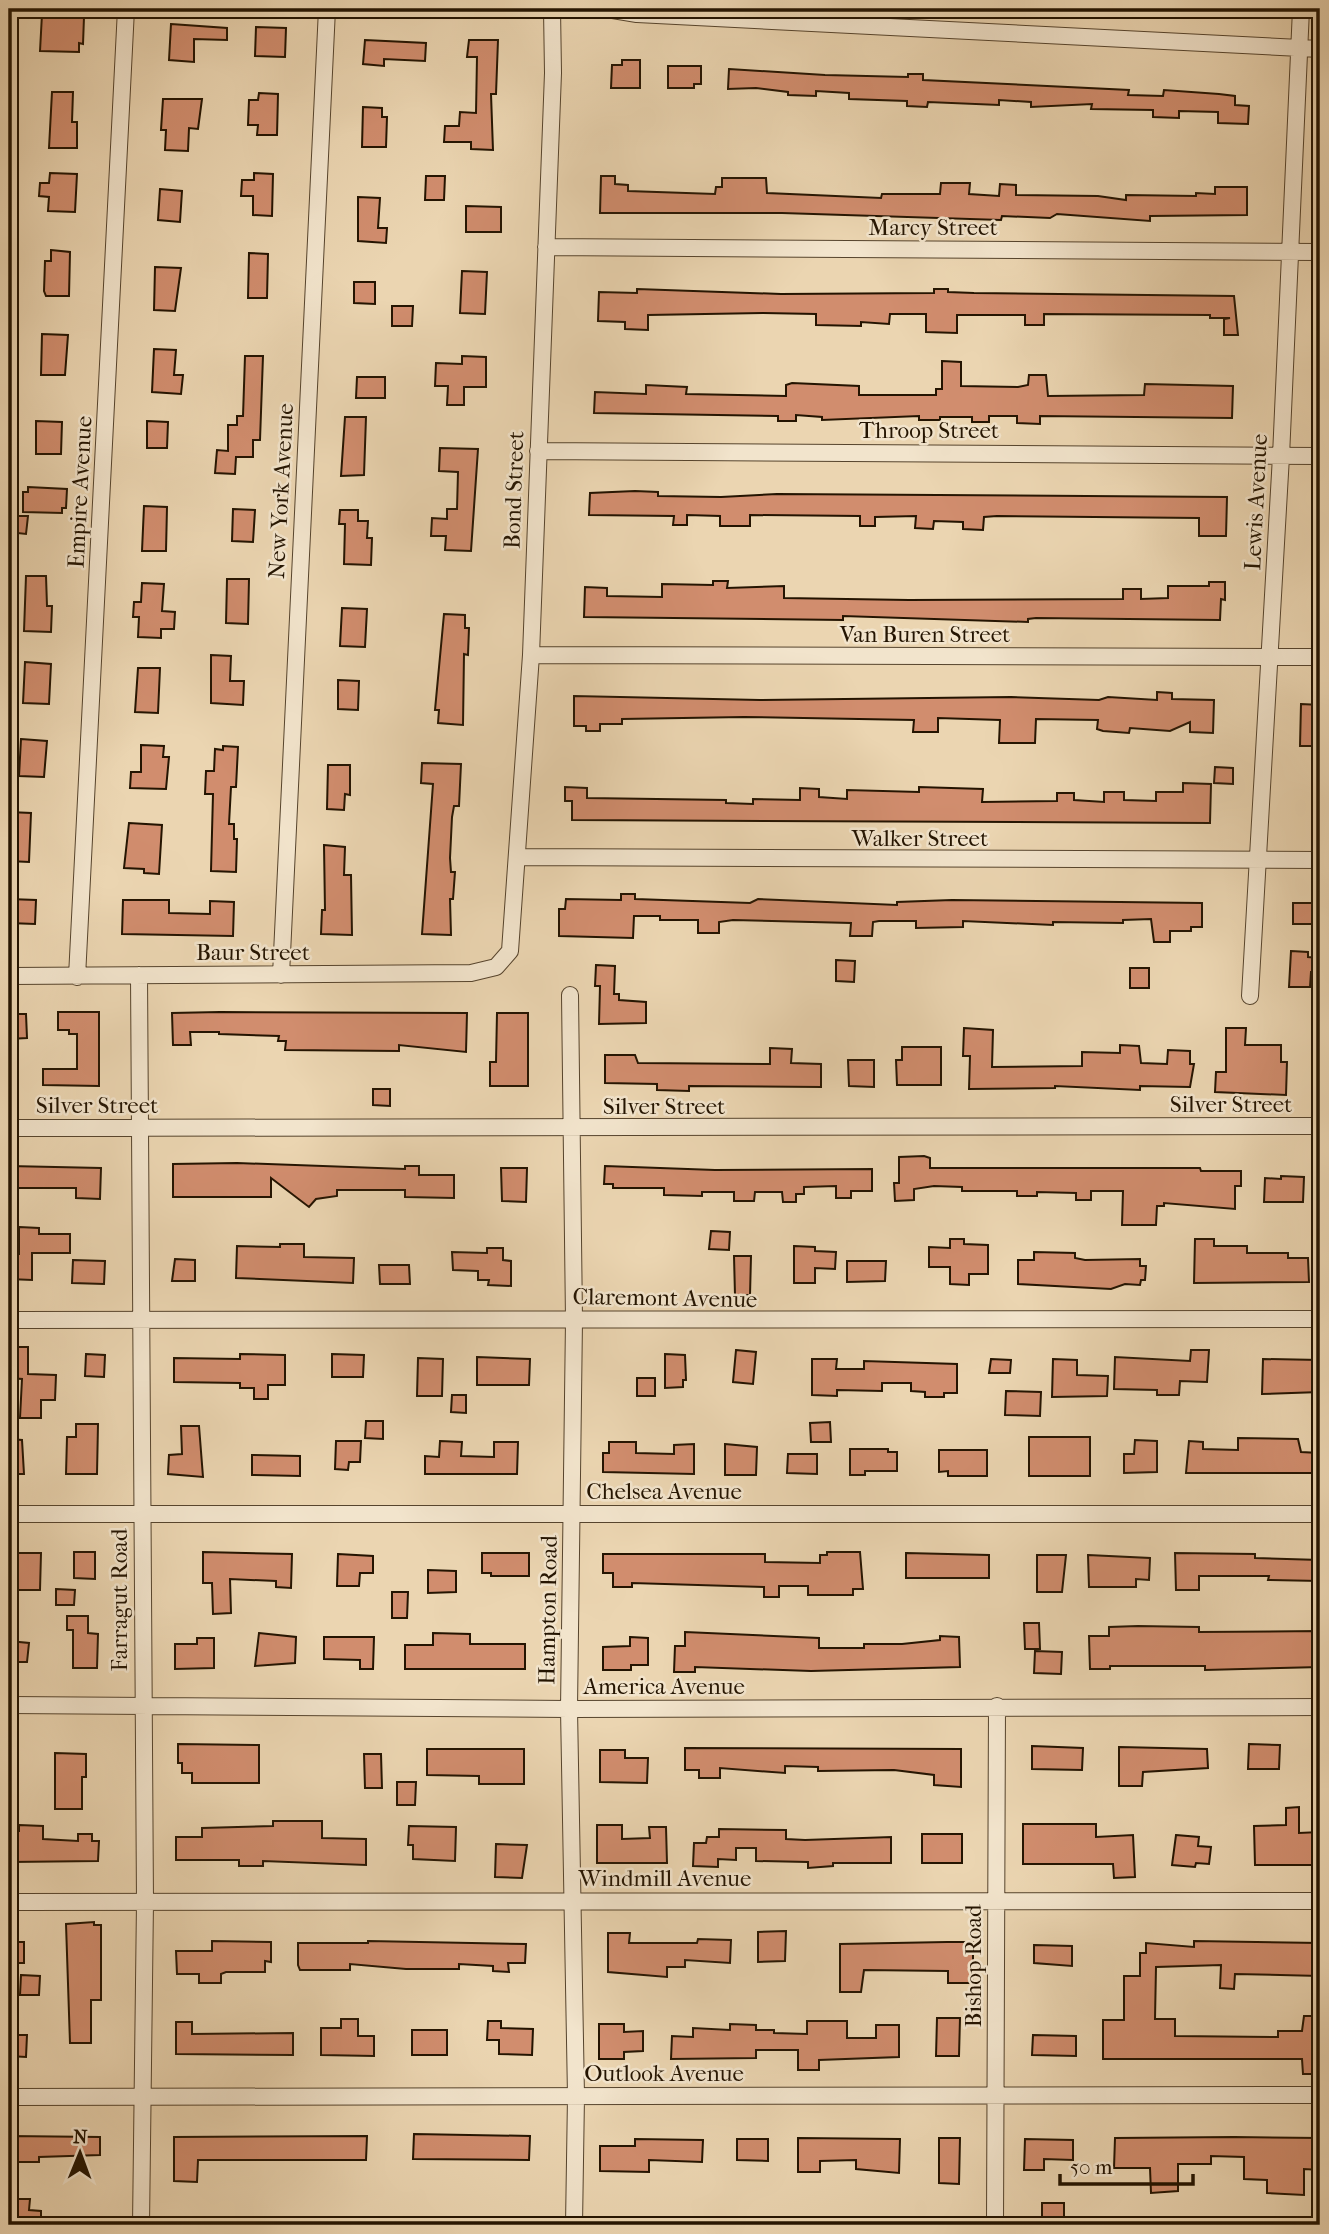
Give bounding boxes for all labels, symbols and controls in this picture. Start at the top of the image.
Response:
street label: Marcy Street [868,214,998,241]
street label: New York Avenue [263,402,299,580]
street label: Empire Avenue [63,415,97,569]
street label: Throop Street [859,417,999,444]
street label: Bond Street [498,431,530,549]
street label: Lewis Avenue [1239,433,1273,571]
street label: Van Buren Street [839,621,1010,648]
street label: Walker Street [851,825,988,852]
street label: Baur Street [196,939,310,966]
street label: Silver Street [1170,1091,1292,1118]
street label: Silver Street [36,1092,158,1119]
street label: Silver Street [603,1093,725,1120]
street label: Claremont Avenue [572,1283,758,1313]
street label: Chelsea Avenue [586,1478,742,1505]
street label: Farragut Road [106,1528,133,1672]
street label: Hampton Road [533,1534,563,1685]
street label: America Avenue [582,1673,745,1700]
street label: Windmill Avenue [578,1865,751,1892]
street label: Bishop Road [960,1904,987,2028]
street label: Outlook Avenue [584,2060,744,2087]
north arrow [46,2118,116,2188]
text: N [73,2126,88,2148]
scale bar [1060,2143,1192,2187]
text: 50 m [1070,2155,1113,2179]

